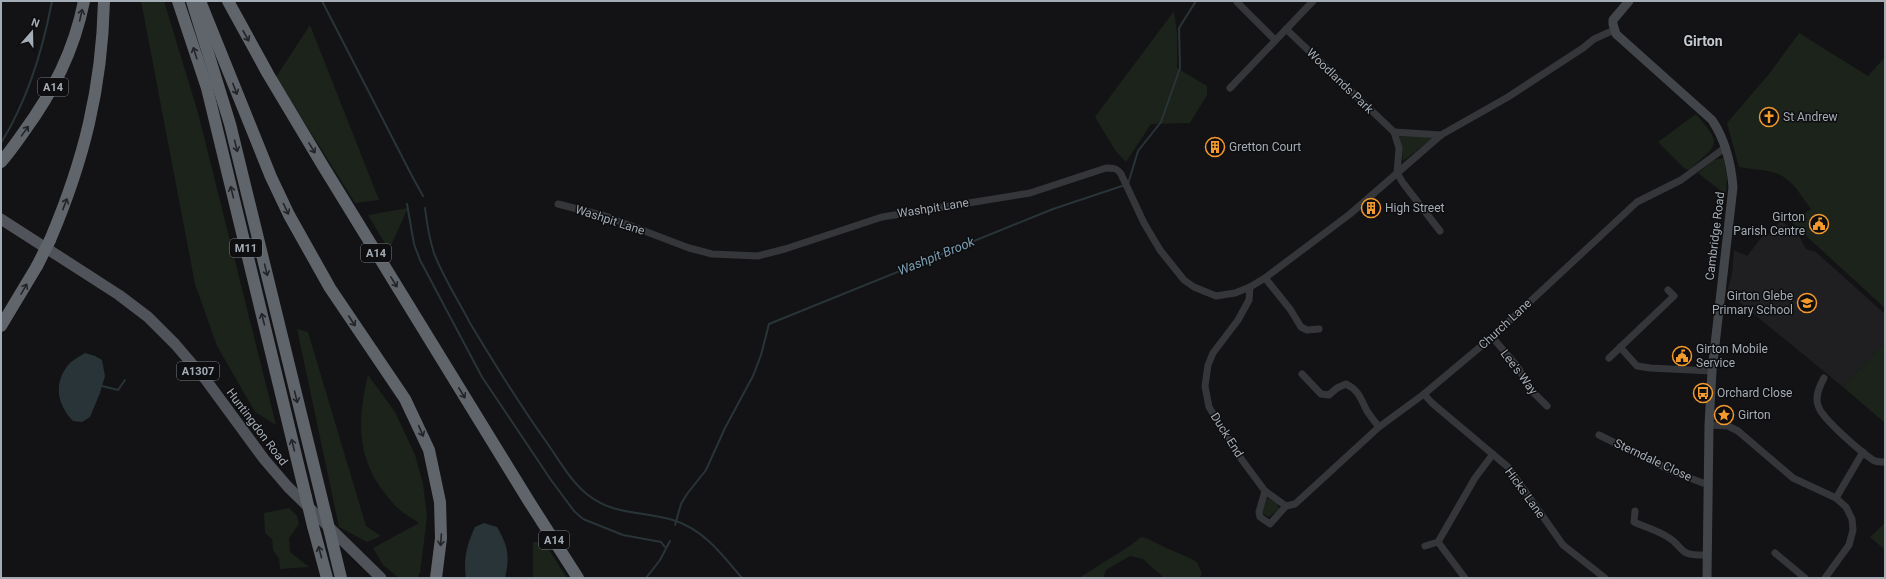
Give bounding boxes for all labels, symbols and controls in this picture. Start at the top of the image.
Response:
one-way arrow [78,9,85,22]
north arrow [12,12,52,52]
text: N [29,16,41,31]
one-way arrow [243,29,250,41]
district label: Girton [1683,33,1723,49]
street label: Woodlands Park [1304,46,1377,117]
one-way arrow [191,48,199,60]
road number: A14 [38,78,68,96]
one-way arrow [232,83,240,95]
church icon: St Andrew [1758,106,1780,128]
place label: St Andrew [1783,110,1838,124]
one-way arrow [20,126,29,137]
building icon: Gretton Court [1204,136,1226,158]
one-way arrow [232,139,240,152]
place label: Gretton Court [1229,140,1301,154]
one-way arrow [308,142,316,153]
one-way arrow [228,186,235,199]
street label: Cambridge Road [1703,191,1727,281]
street label: Washpit Lane [896,195,970,221]
building icon: High Street [1360,197,1382,219]
one-way arrow [61,198,69,210]
place label: High Street [1385,201,1445,215]
one-way arrow [283,202,290,214]
street label: Washpit Lane [573,202,647,238]
place label: Girton Parish Centre [1733,210,1805,238]
public building icon: Girton Parish Centre [1808,213,1830,235]
water label: Washpit Brook [895,234,977,278]
road number: M11 [230,239,262,257]
road number: A14 [361,244,391,262]
one-way arrow [262,263,270,276]
one-way arrow [391,276,399,288]
one-way arrow [21,283,28,295]
place label: Girton Glebe Primary School [1712,289,1793,317]
school or university icon: Girton Glebe Primary School [1796,292,1818,314]
street label: Church Lane [1476,296,1534,352]
one-way arrow [258,312,266,325]
one-way arrow [348,315,356,327]
place label: Girton Mobile Service [1696,342,1768,370]
public building icon: Girton Mobile Service [1671,345,1693,367]
street label: Lee's Way [1498,347,1541,397]
road number: A1307 [177,362,219,380]
bus stop icon: Orchard Close [1692,382,1714,404]
street label: Huntingdon Road [223,386,291,468]
place label: Orchard Close [1717,386,1792,400]
one-way arrow [459,387,467,399]
one-way arrow [293,390,301,403]
place icon: Girton [1713,404,1735,426]
place label: Girton [1738,408,1771,422]
street label: Duck End [1208,410,1246,460]
one-way arrow [418,424,425,436]
street label: Sterndale Close [1612,436,1694,484]
one-way arrow [289,439,297,452]
street label: Hicks Lane [1502,465,1548,521]
road number: A14 [539,531,569,549]
one-way arrow [437,533,444,546]
one-way arrow [316,546,323,559]

